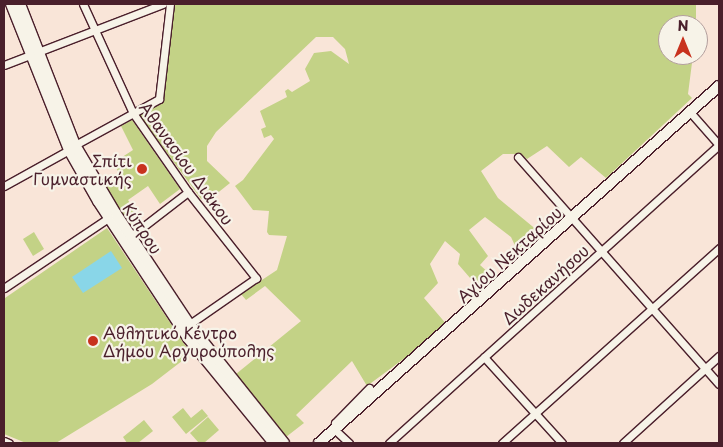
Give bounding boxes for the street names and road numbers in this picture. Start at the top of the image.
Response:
street label: Αθανασίου Διάκου [136,98,238,228]
street label: Κύπρου [119,199,167,257]
street label: Αγίου Νεκταρίου [453,202,565,306]
street label: Δωδεκανήσου [498,240,592,328]

